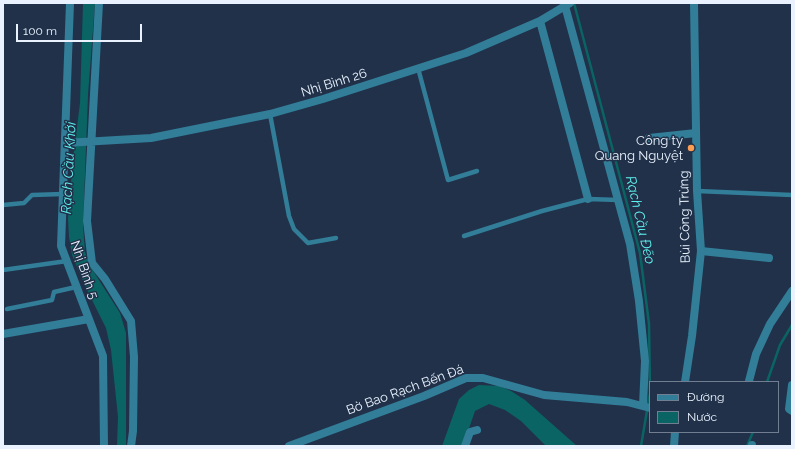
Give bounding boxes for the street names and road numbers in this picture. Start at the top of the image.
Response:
street label: Nhị Bình 26 [299,66,369,100]
street label: Bùi Công Trừng [676,170,694,264]
street label: Nhị Bình 5 [67,239,101,301]
street label: Bờ Bao Rạch Bến Đá [344,362,466,418]

